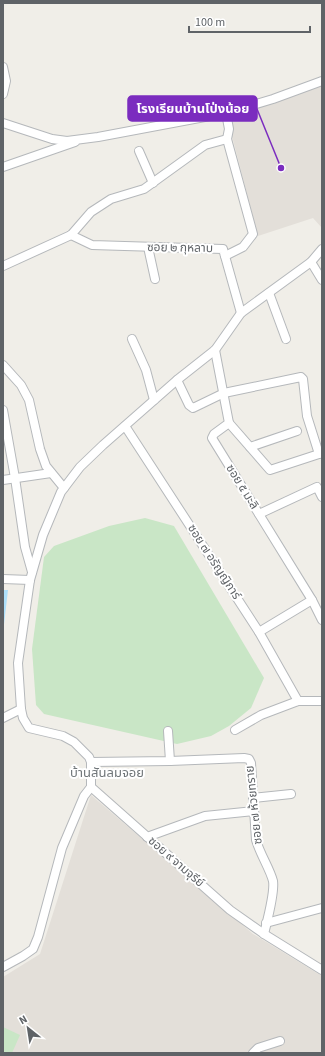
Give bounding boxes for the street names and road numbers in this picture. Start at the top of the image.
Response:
street label: ซอย ๒ กุหลาบ [147,239,213,257]
street label: ซอย ๕ มะลิ [221,461,263,513]
street label: ซอย ๗ อรัญญิการ์ [183,521,245,603]
street label: ซอย ๗ ห้วยทราย [241,765,267,845]
street label: ซอย ๙ จามจุรีย์ [144,833,208,891]

